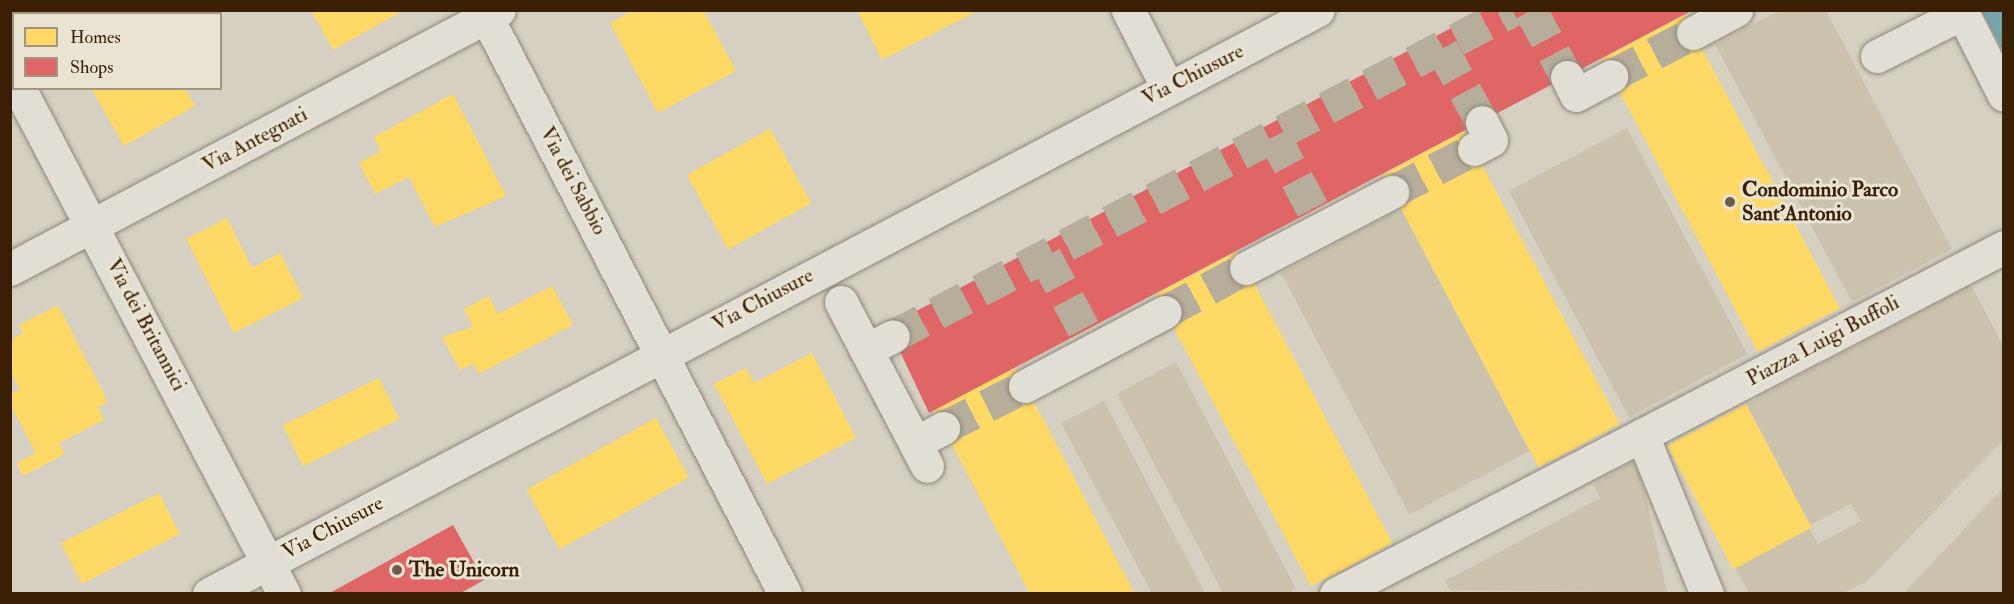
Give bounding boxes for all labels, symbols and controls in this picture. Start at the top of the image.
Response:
legend [12,12,222,90]
text: Homes [70,26,121,49]
street label: Via Chiusure [1138,39,1248,111]
text: Shops [70,56,113,79]
street label: Via Antegnati [198,102,312,178]
street label: Via dei Sabbio [534,123,612,239]
place label: Condominio Parco Sant'Antonio [1742,177,1898,227]
marker: Condominio Parco Sant'Antonio [1723,195,1737,209]
street label: Via dei Britannici [101,255,191,395]
street label: Via Chiusure [708,263,818,337]
street label: Piazza Luigi Buffoli [1742,290,1904,392]
street label: Via Chiusure [278,491,388,565]
place label: The Unicorn [409,557,519,583]
marker: The Unicorn [390,563,404,577]

